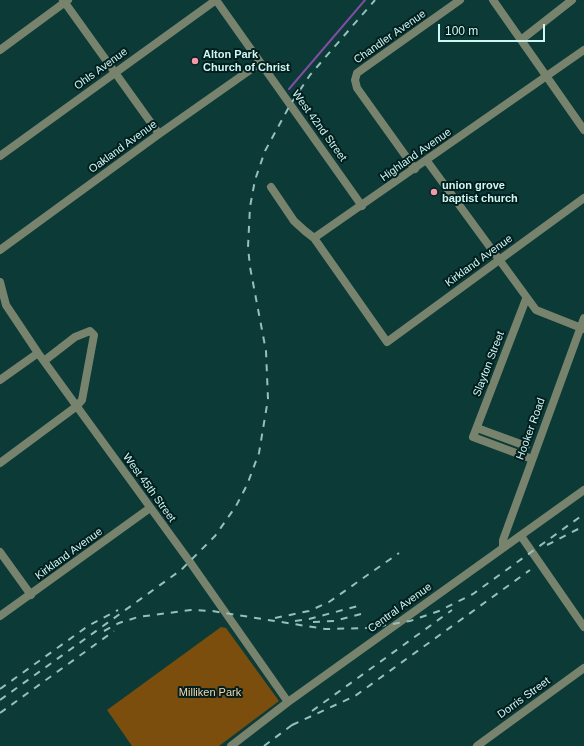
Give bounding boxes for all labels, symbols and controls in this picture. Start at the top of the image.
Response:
street label: Chandler Avenue [351,7,429,67]
scale bar [440,16,547,42]
text: 100 m [445,24,478,38]
street label: Ohls Avenue [72,45,130,93]
place label: Alton Park Church of Christ [203,48,290,74]
marker: Alton Park Church of Christ [190,56,200,66]
street label: West 42nd Street [289,88,349,164]
street label: Oakland Avenue [86,118,160,176]
street label: Highland Avenue [378,126,454,184]
place label: union grove baptist church [442,179,518,205]
marker: union grove baptist church [429,187,439,197]
street label: Kirkland Avenue [443,232,515,290]
street label: Slayton Street [470,329,508,399]
street label: Hooker Road [514,396,548,462]
street label: West 45th Street [120,451,178,525]
street label: Kirkland Avenue [33,525,105,583]
street label: Central Avenue [366,580,434,636]
street label: Dorris Street [495,675,553,721]
park label: Milliken Park [179,686,241,700]

